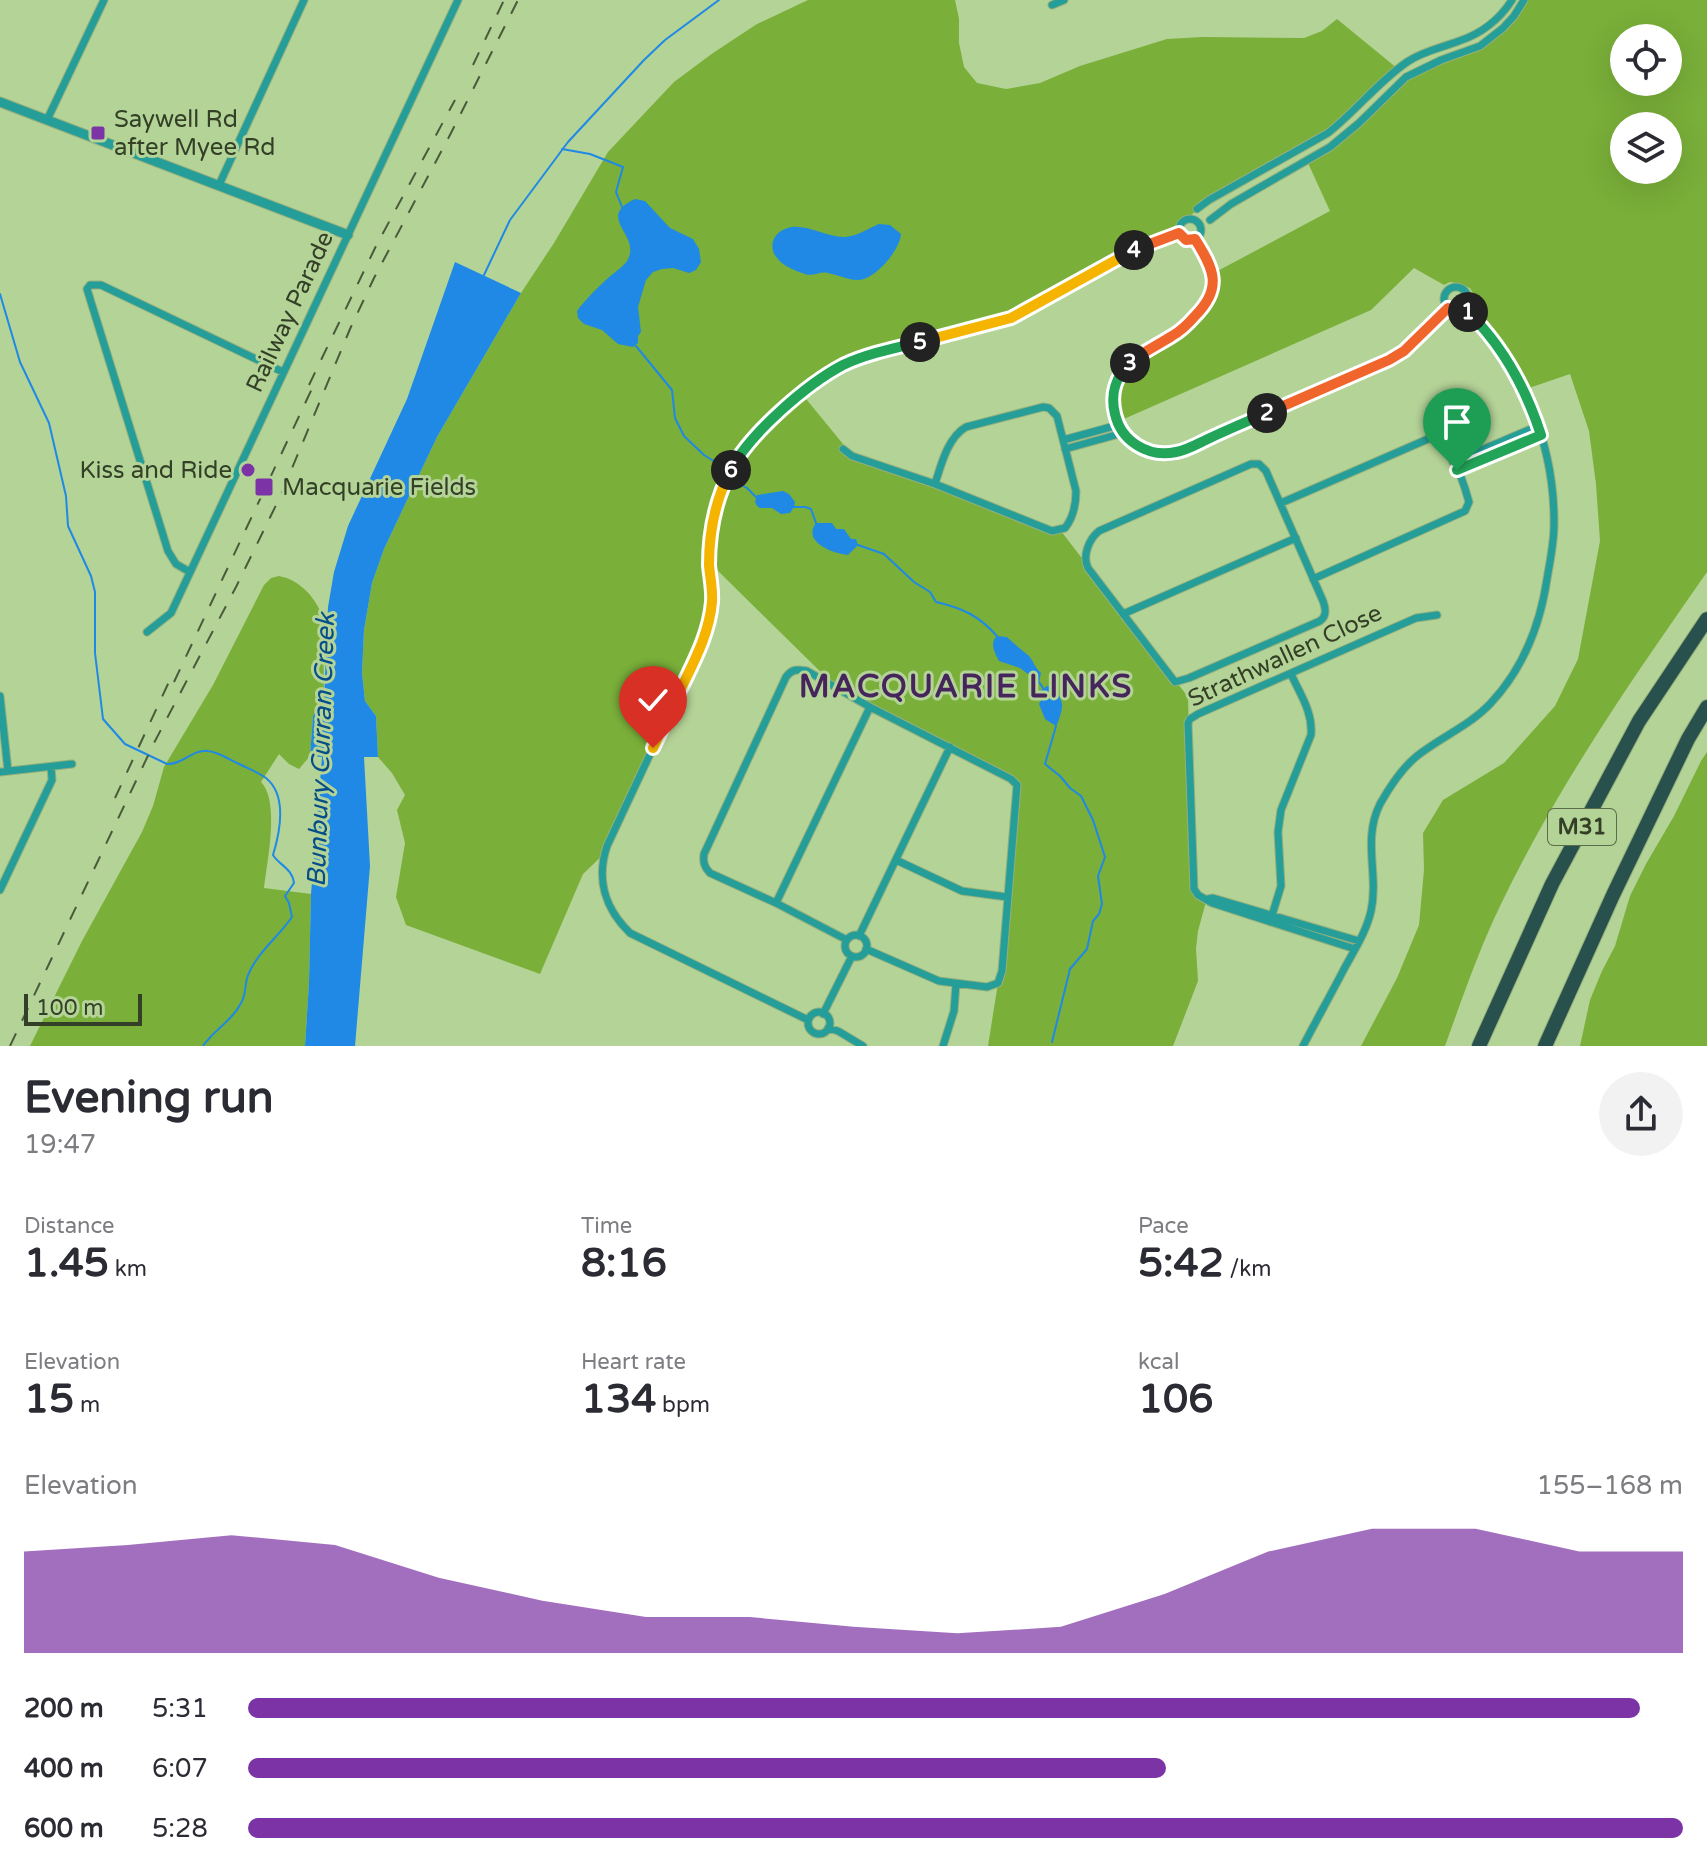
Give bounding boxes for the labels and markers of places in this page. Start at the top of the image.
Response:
place label: Saywell Rd after Myee Rd [114,105,275,162]
marker: Saywell Rd after Myee Rd [89,124,107,142]
pin: 4 [1114,230,1154,270]
pin: 1 [1448,292,1488,332]
pin: 5 [900,322,940,362]
pin: 3 [1110,343,1150,383]
pin [1423,388,1491,470]
pin: 2 [1247,393,1287,433]
pin: 6 [711,450,751,490]
place label: Kiss and Ride [79,456,232,485]
marker: Kiss and Ride [239,461,257,479]
place label: Macquarie Fields [282,473,476,502]
marker: Macquarie Fields [253,476,275,498]
pin [619,666,687,748]

